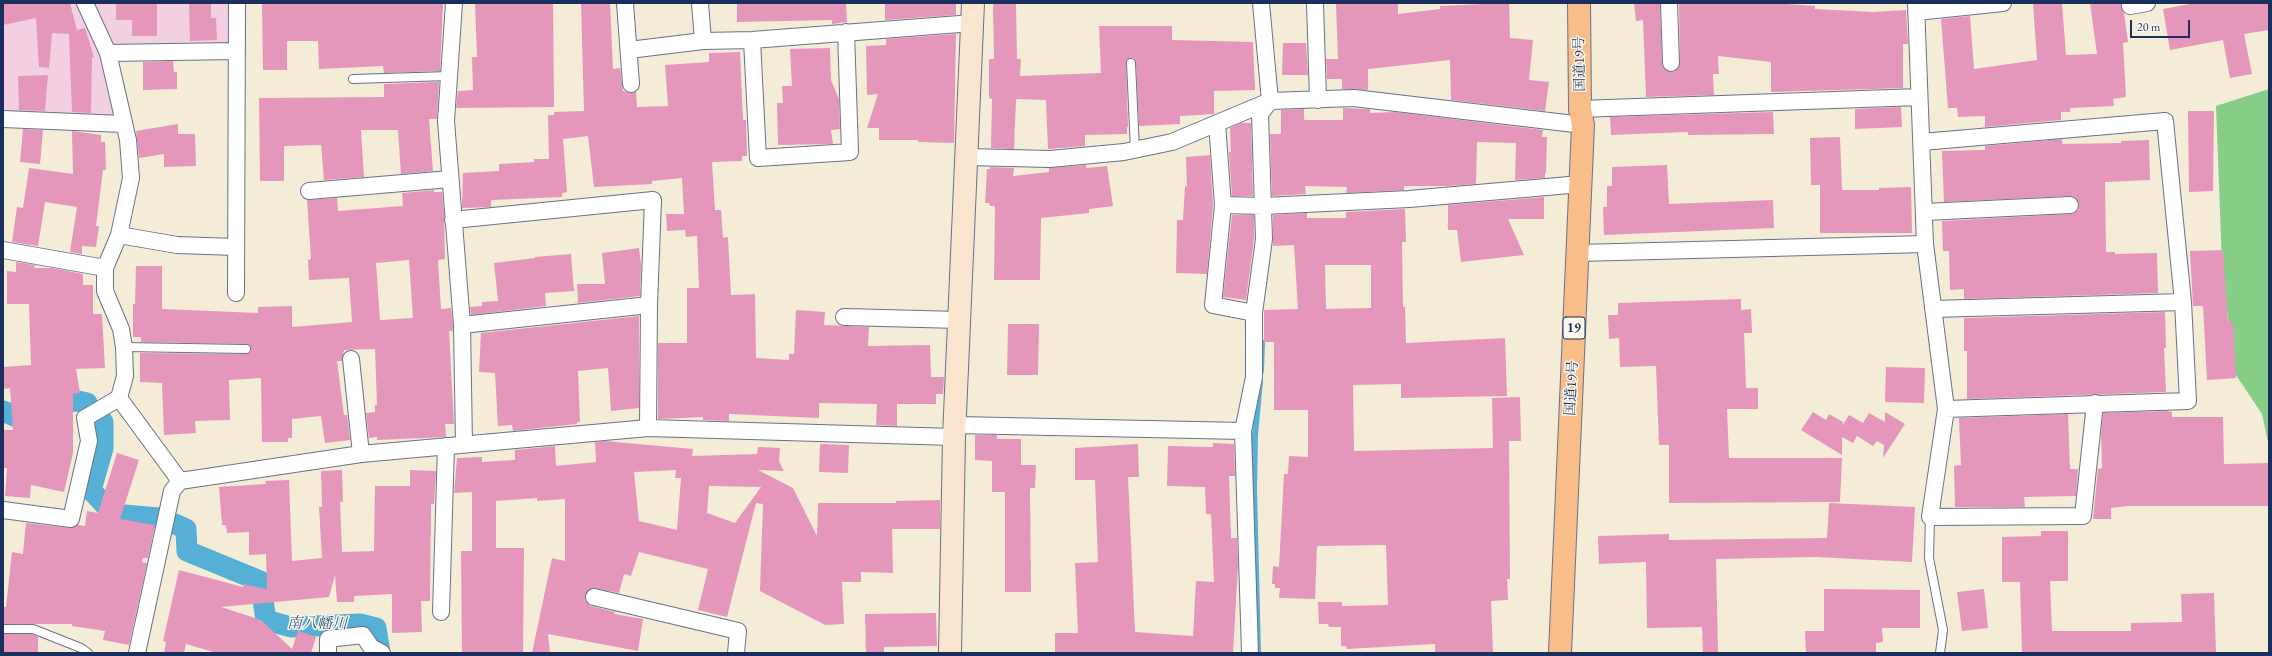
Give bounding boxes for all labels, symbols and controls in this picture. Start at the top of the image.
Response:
scale bar [2132,12,2192,38]
text: 20 m [2137,19,2160,35]
street label: 国道19号 [1571,36,1589,92]
road number: 19 [1563,317,1585,339]
street label: 国道19号 [1562,360,1582,416]
water label: 南八幡川 [287,614,347,634]

